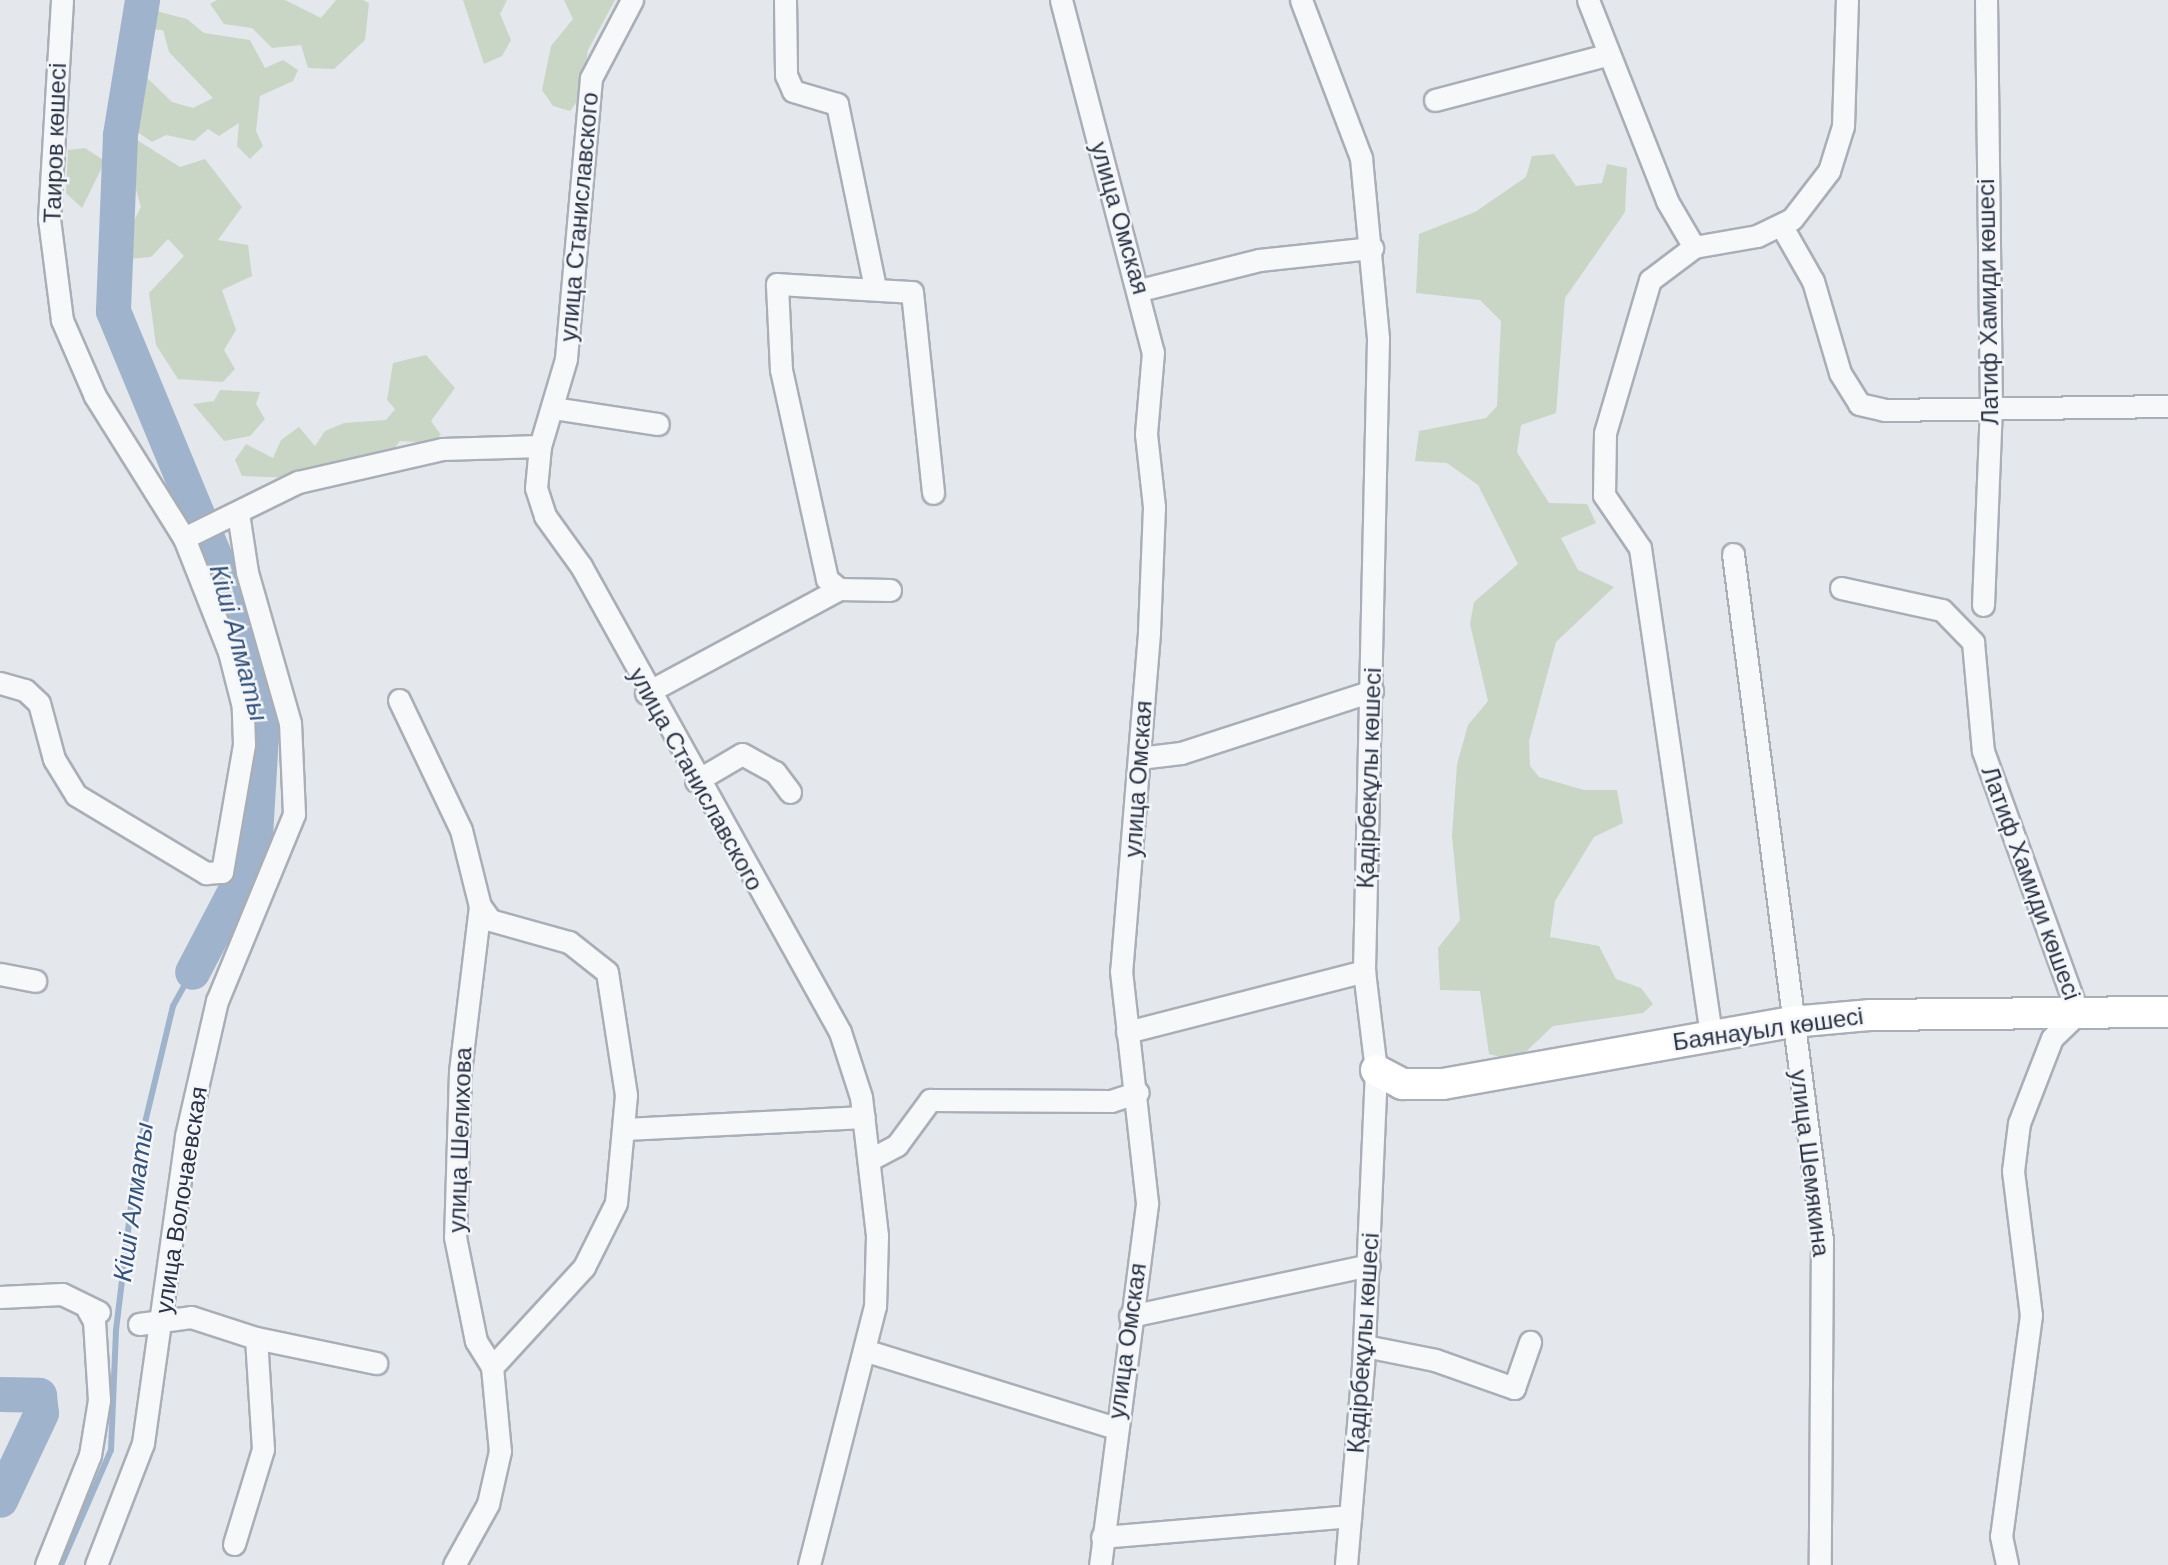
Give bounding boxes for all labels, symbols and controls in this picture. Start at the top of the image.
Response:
street label: Таиров көшесі [38,62,72,224]
street label: улица Станиславского [554,91,604,343]
street label: улица Омская [1084,138,1156,298]
street label: Латиф Хамиди көшесі [1971,179,2005,425]
water label: Кіші Алматы [202,561,274,725]
street label: улица Станиславского [623,663,769,895]
street label: Қадірбекұлы көшесі [1351,667,1387,889]
street label: улица Омская [1118,700,1158,858]
street label: Латиф Хамиди көшесі [1975,762,2087,1004]
street label: Баянауыл көшесі [1671,1001,1865,1057]
street label: улица Шелихова [442,1047,478,1233]
street label: улица Шемякина [1784,1068,1836,1258]
street label: улица Волочаевская [149,1084,213,1316]
water label: Кіші Алматы [107,1120,161,1284]
street label: Қадірбекұлы көшесі [1341,1232,1385,1454]
street label: улица Омская [1102,1261,1152,1421]

